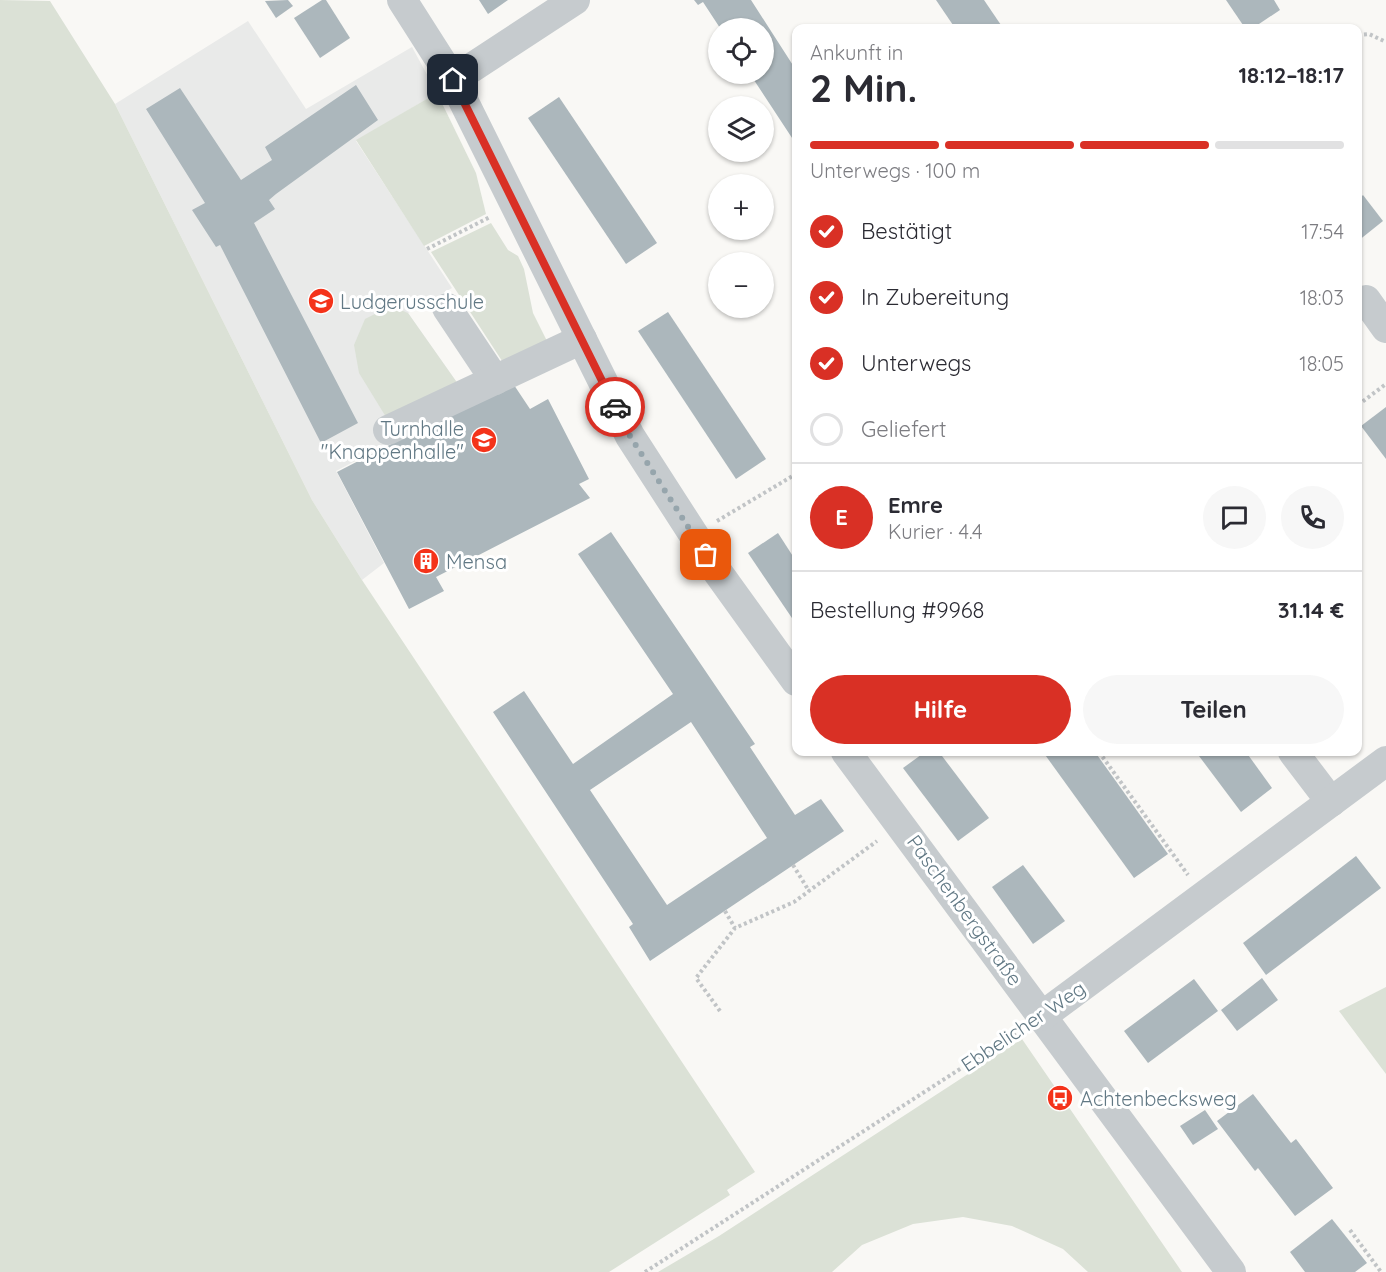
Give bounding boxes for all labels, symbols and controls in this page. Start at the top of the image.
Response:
map controls [708,18,774,318]
button: locate [708,18,774,84]
text: Ankunft in [810,40,903,65]
pin [427,54,478,105]
text: 18:12–18:17 [1239,61,1344,89]
icon: home [436,63,469,96]
text: 2 Min. [810,63,917,112]
button: layers [708,96,774,162]
text: Unterwegs · 100 m [810,158,980,183]
button: + [708,174,774,240]
icon: check [810,215,843,248]
text: Bestätigt [861,217,952,245]
text: 17:54 [1301,219,1344,244]
button: − [708,252,774,318]
icon: check [810,281,843,314]
text: In Zubereitung [861,283,1009,311]
text: 18:03 [1300,285,1344,310]
school or university icon: Ludgerusschule [306,286,336,316]
place label: Ludgerusschule [340,289,484,314]
icon: check [810,347,843,380]
text: Unterwegs [861,349,971,377]
text: 18:05 [1299,351,1344,376]
courier [585,377,645,437]
icon: car [599,391,632,424]
text: Geliefert [861,415,946,443]
place label: Turnhalle "Knappenhalle" [321,416,464,464]
school or university icon: Turnhalle "Knappenhalle" [469,425,499,455]
button: chat [1203,486,1266,549]
button: phone [1281,486,1344,549]
text: Emre [888,491,943,519]
text: E [835,503,848,531]
text: Kurier · 4.4 [888,519,983,544]
pin [680,529,731,580]
icon: bag [689,538,722,571]
building icon: Mensa [411,546,441,576]
place label: Mensa [446,549,507,574]
text: Bestellung #9968 [810,596,984,624]
text: 31.14 € [1278,596,1344,624]
button: Hilfe [810,675,1071,744]
button: Teilen [1083,675,1344,744]
street label: Paschenbergstraße [902,830,1028,990]
street label: Ebbelicher Weg [956,975,1090,1077]
bus stop icon: Achtenbecksweg [1045,1083,1075,1113]
place label: Achtenbecksweg [1080,1086,1237,1111]

